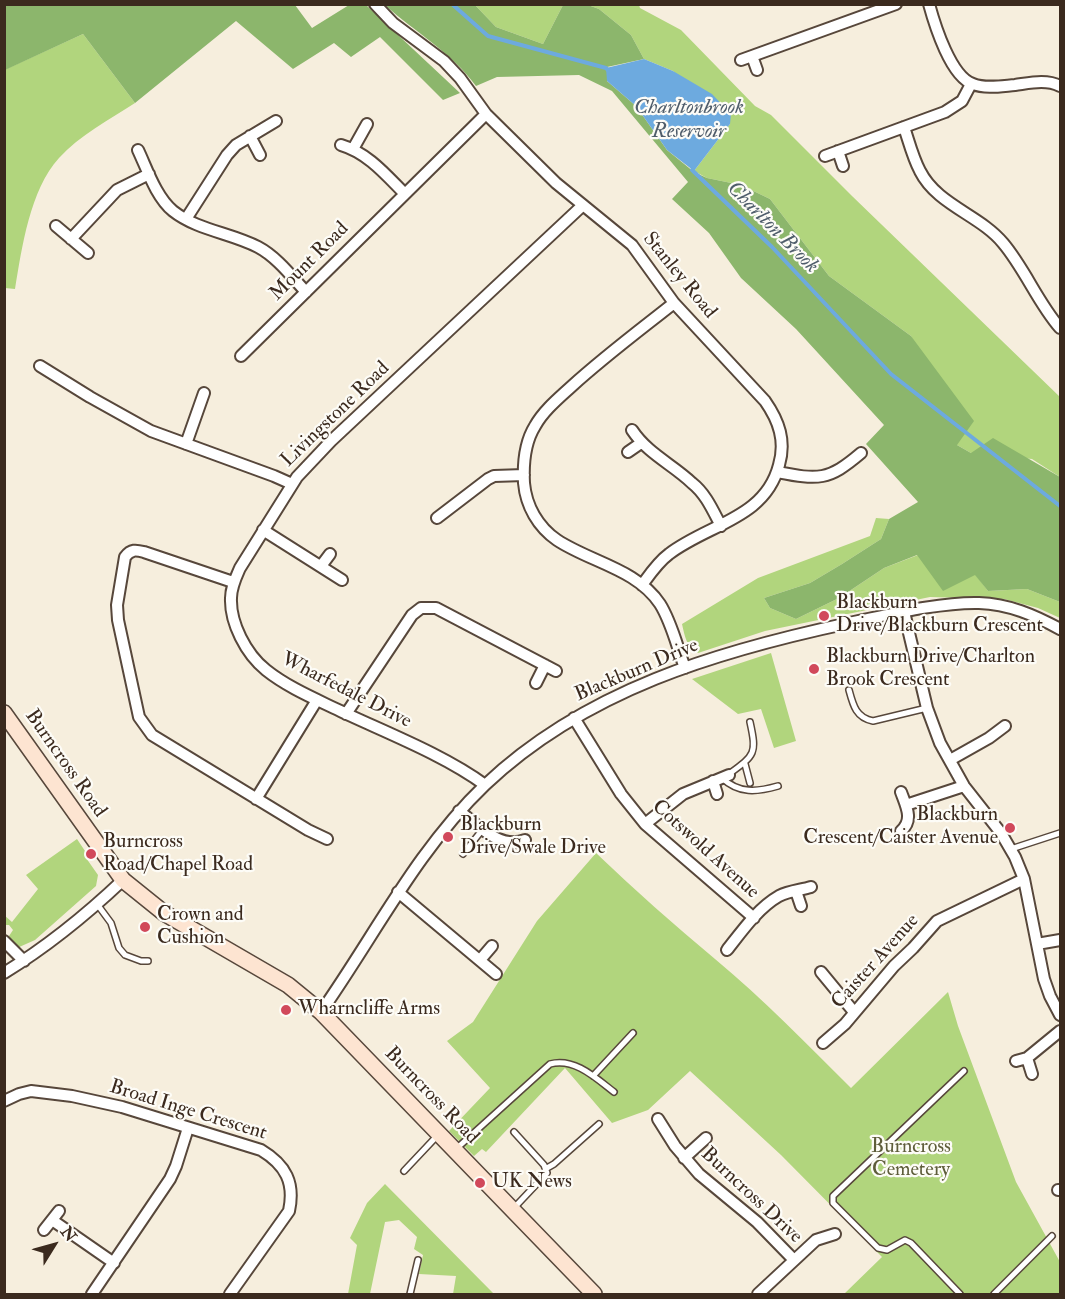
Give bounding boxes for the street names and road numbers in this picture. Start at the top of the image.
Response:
street label: Mount Road [266,218,354,306]
street label: Stanley Road [637,228,721,324]
street label: Livingstone Road [277,357,395,473]
street label: Blackburn Drive [572,634,702,708]
street label: Wharfedale Drive [277,648,415,734]
street label: Burncross Road [19,706,111,822]
street label: Cotswold Avenue [646,795,764,905]
street label: Caister Avenue [827,910,925,1014]
street label: Burncross Road [379,1042,483,1150]
street label: Broad Inge Crescent [106,1076,270,1146]
street label: Burncross Drive [695,1143,807,1249]

